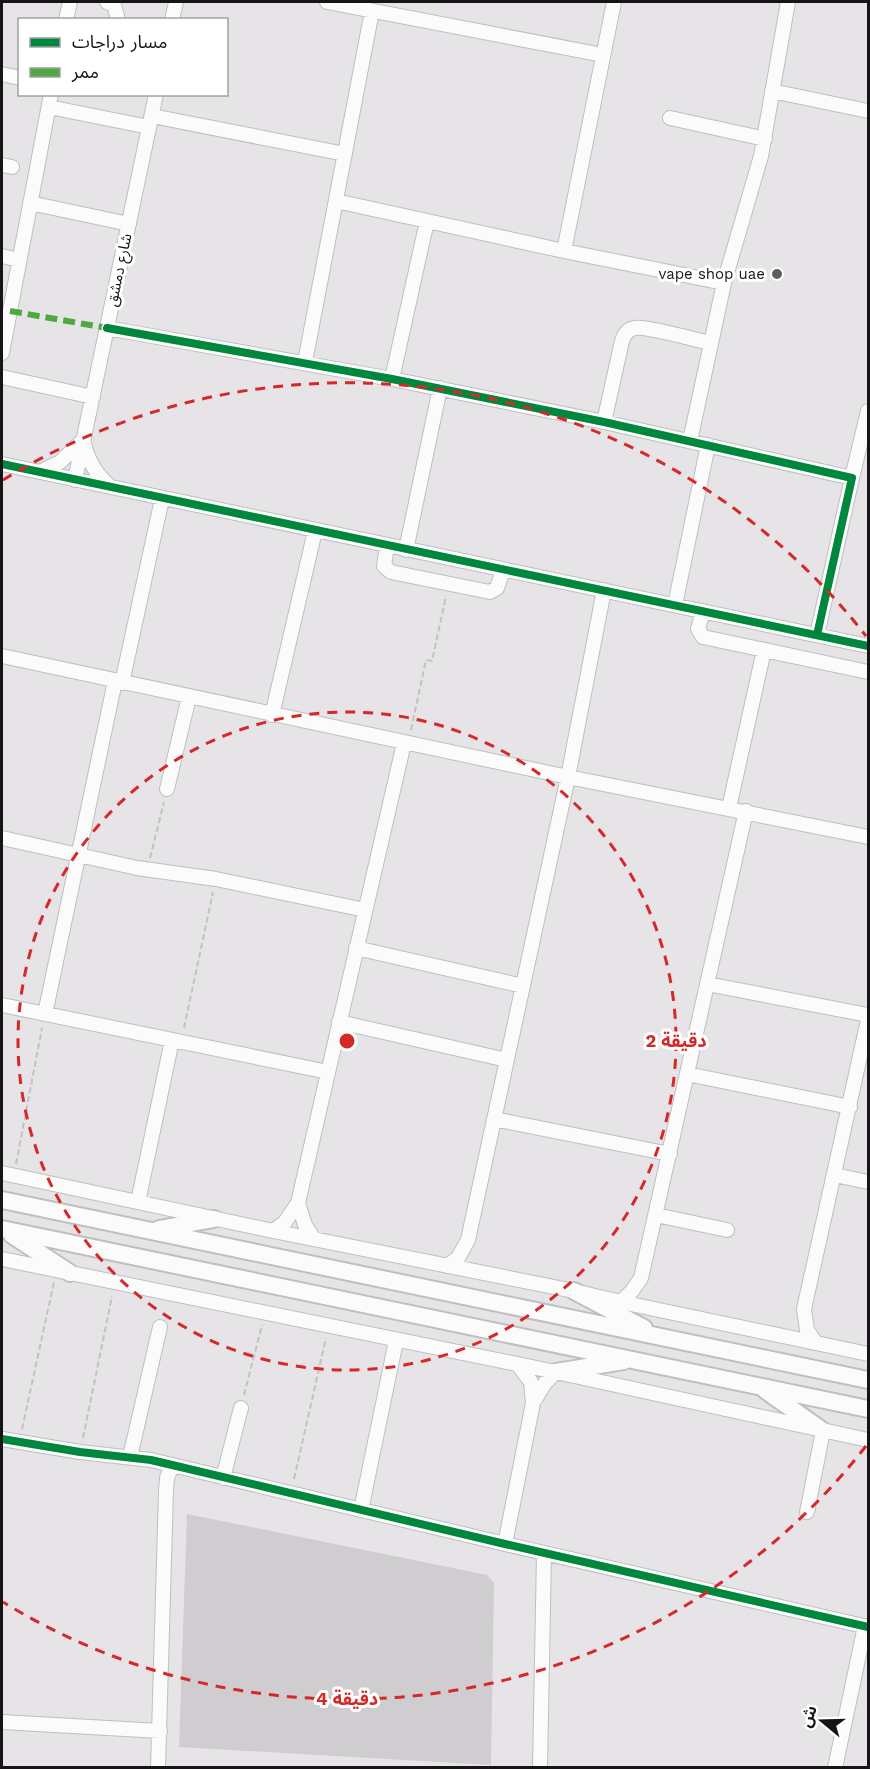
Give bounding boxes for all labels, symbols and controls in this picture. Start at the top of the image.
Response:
legend [18,18,228,96]
text: مسار دراجات [72,31,167,53]
text: ممر [71,61,99,83]
street label: شارع دمشق [102,232,139,309]
place label: vape shop uae [659,265,765,283]
marker: vape shop uae [770,267,784,281]
text: 2 دقيقة [645,1030,707,1051]
centre of rings [337,1031,357,1051]
text: 4 دقيقة [316,1688,378,1709]
north arrow [792,1691,852,1751]
text: ش [796,1703,821,1730]

